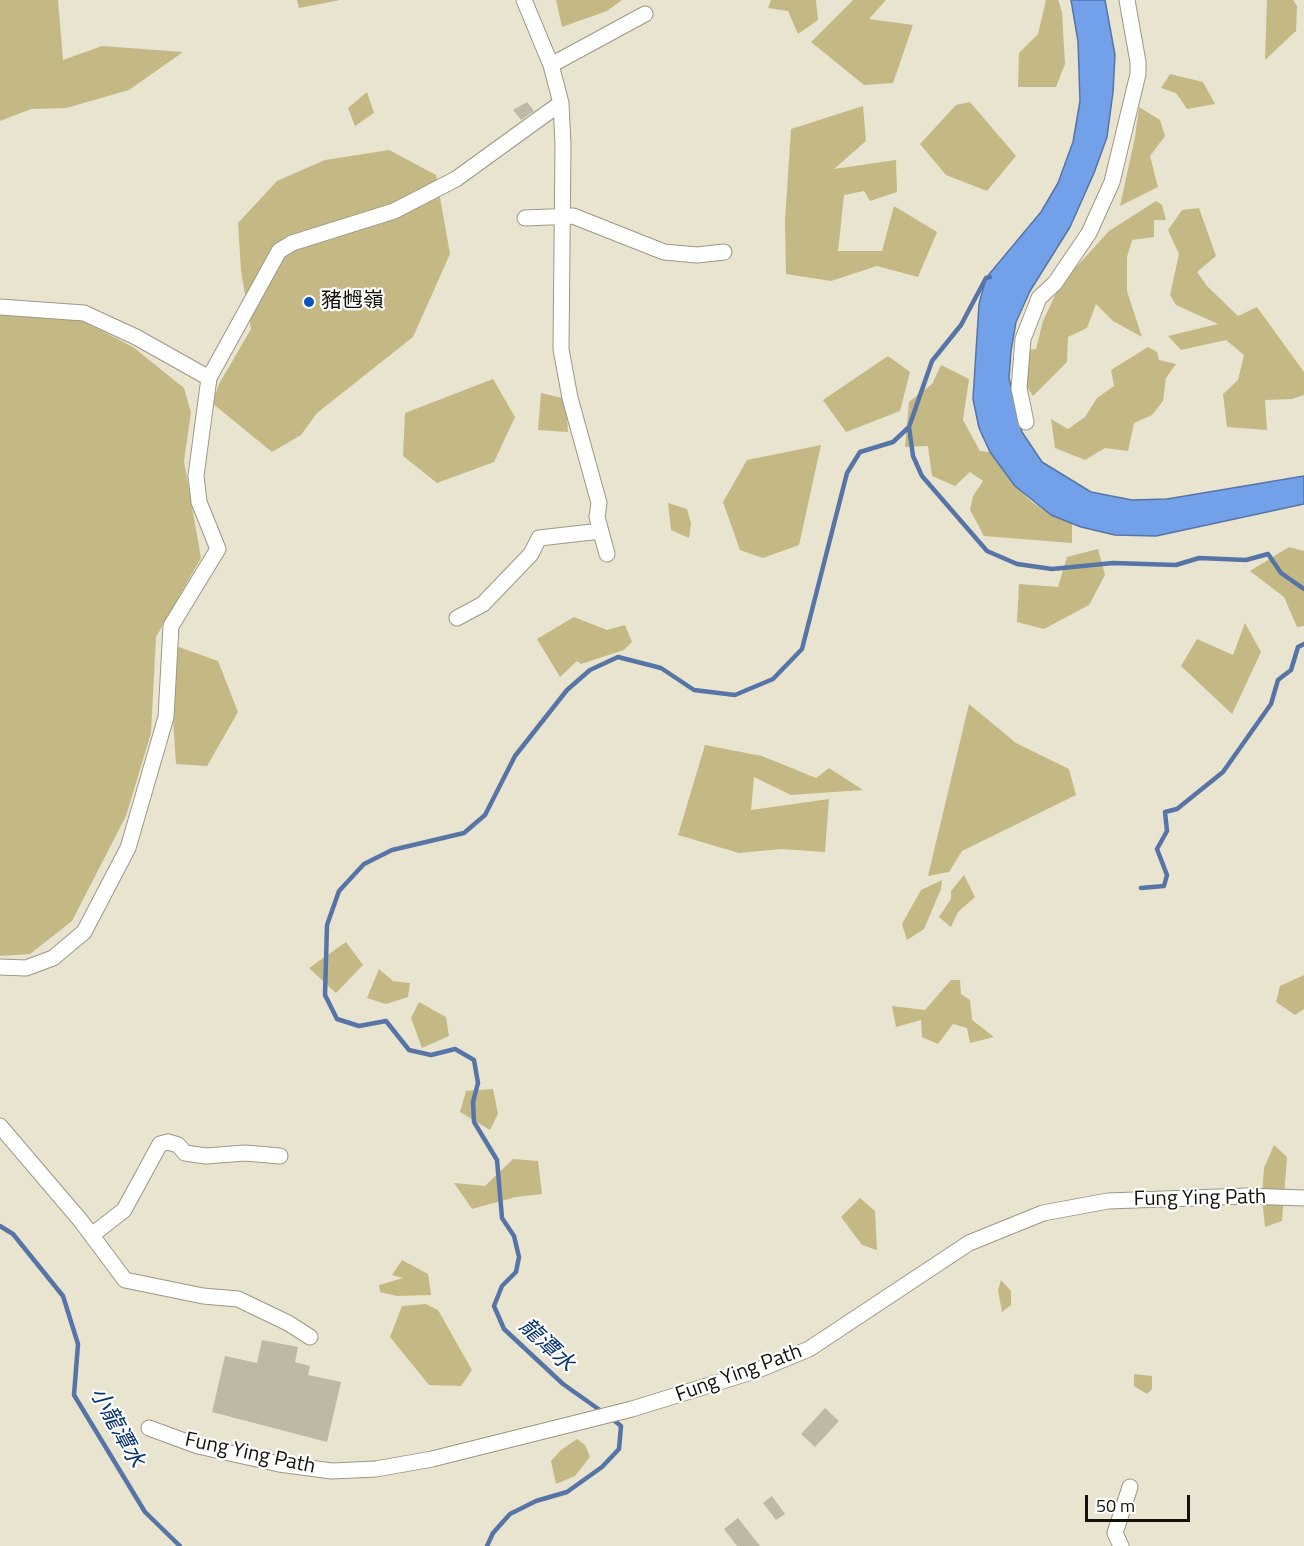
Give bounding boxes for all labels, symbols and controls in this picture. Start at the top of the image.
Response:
place label: 豬乸嶺 [321,289,384,315]
marker: 豬乸嶺 [302,295,316,309]
street label: Fung Ying Path [1133,1185,1267,1213]
water label: 龍潭水 [513,1314,579,1378]
street label: Fung Ying Path [672,1339,806,1409]
water label: 小龍潭水 [83,1383,149,1473]
street label: Fung Ying Path [183,1428,317,1480]
scale bar [1088,1483,1193,1521]
text: 50 m [1096,1492,1135,1519]

